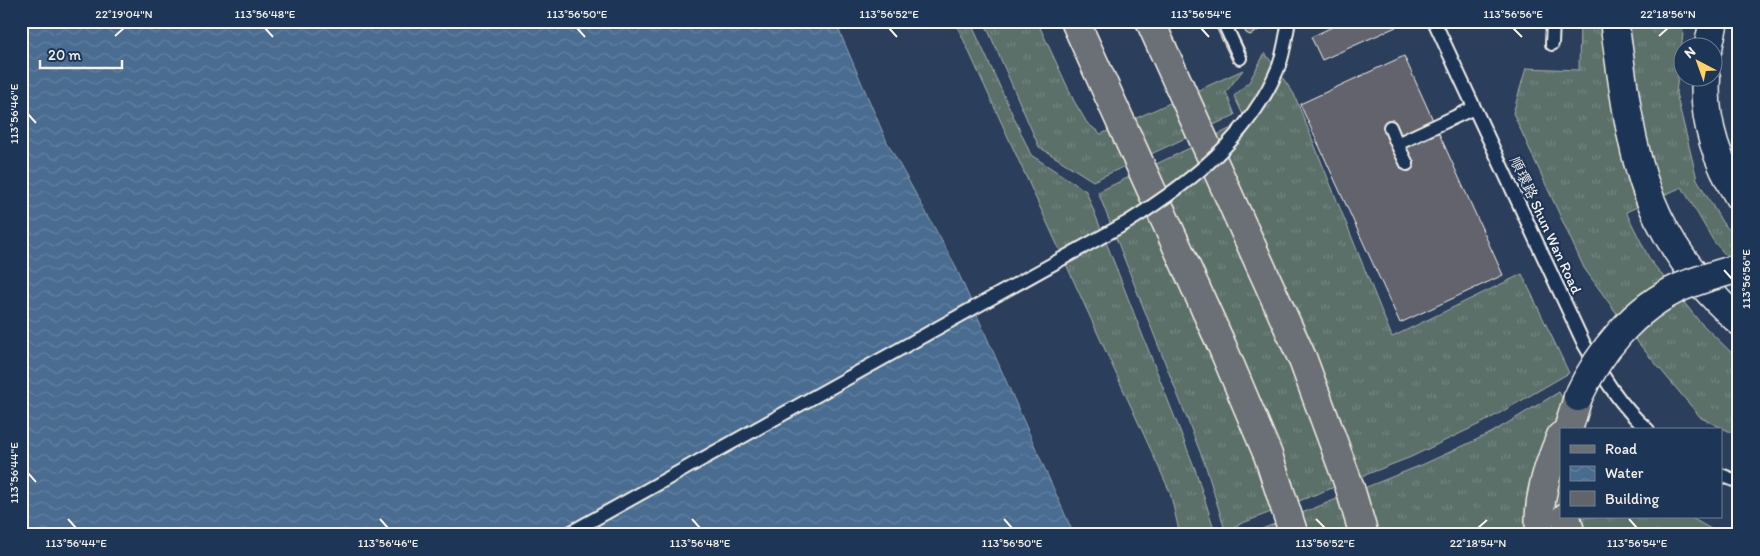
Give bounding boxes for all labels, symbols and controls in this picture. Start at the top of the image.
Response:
text: 22°19'04"N [95,7,153,21]
text: 113°56'48"E [235,7,296,21]
text: 113°56'50"E [547,7,608,21]
text: 113°56'52"E [859,7,919,21]
text: 113°56'54"E [1171,7,1232,21]
text: 113°56'56"E [1483,7,1543,21]
text: 22°18'56"N [1640,7,1696,21]
scale bar [40,38,122,70]
north arrow [1672,38,1722,88]
text: N [1681,43,1699,62]
text: 20 m [48,46,82,64]
text: 113°56'46"E [7,83,21,144]
street label: 順環路 Shun Wan Road [1506,153,1586,297]
text: 113°56'56"E [1739,249,1753,309]
legend [1560,428,1722,518]
text: Road [1605,440,1638,458]
text: 113°56'44"E [7,442,21,504]
text: Water [1605,464,1644,482]
text: Building [1605,490,1659,508]
text: 113°56'44"E [45,536,107,550]
text: 113°56'46"E [358,536,419,550]
text: 113°56'48"E [670,536,731,550]
text: 113°56'50"E [982,536,1043,550]
text: 113°56'52"E [1295,536,1355,550]
text: 22°18'54"N [1450,536,1506,550]
text: 113°56'54"E [1607,536,1668,550]

